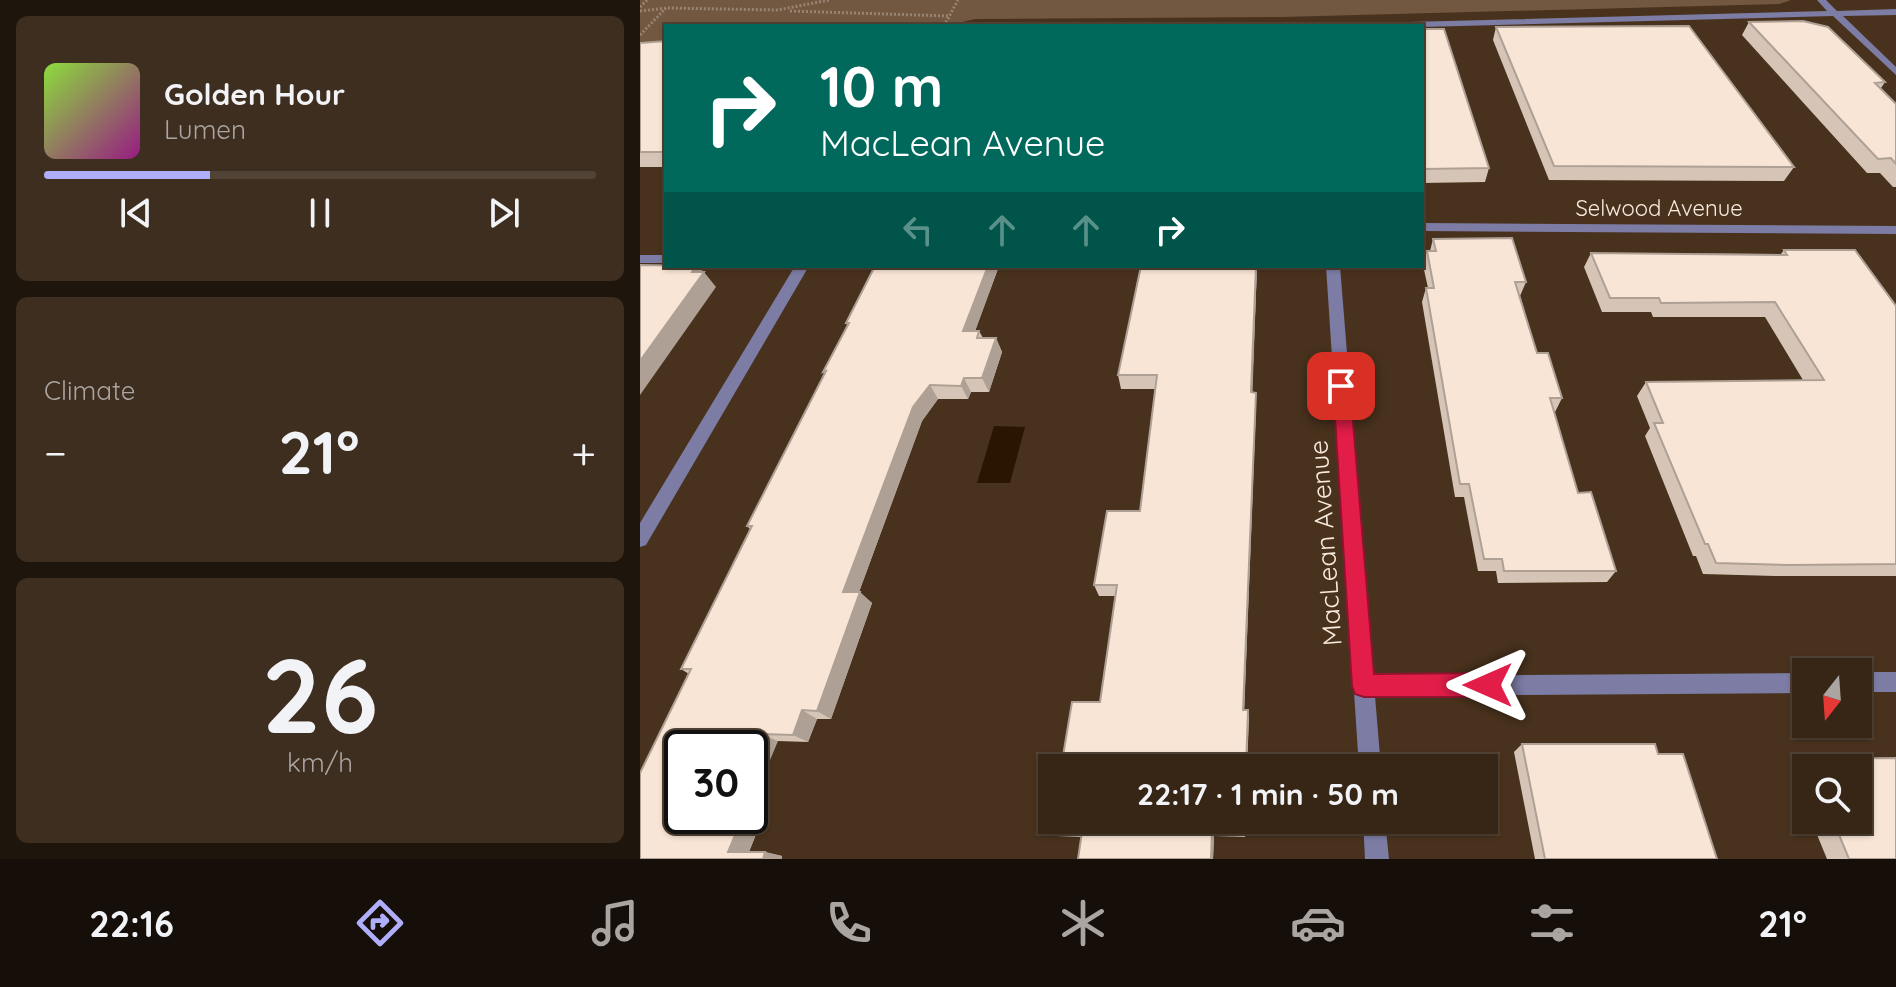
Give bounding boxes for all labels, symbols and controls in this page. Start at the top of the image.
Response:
text: 10 m [820,51,943,121]
icon: right [688,56,792,160]
text: Golden Hour [164,75,345,113]
text: Lumen [164,113,246,146]
text: MacLean Avenue [820,120,1105,165]
icon: previous [114,191,158,235]
icon: pause [298,191,342,235]
icon: next [482,191,526,235]
street label: Selwood Avenue [1575,194,1743,222]
icon: left [896,208,940,252]
icon: ahead [980,208,1024,252]
icon: ahead [1064,208,1108,252]
icon: right [1148,208,1192,252]
pin [1307,352,1375,420]
icon: arrive [1319,364,1363,408]
text: Climate [44,374,135,407]
text: 21° [279,414,360,489]
text: − [44,425,67,480]
text: + [571,425,596,480]
street label: MacLean Avenue [1301,439,1349,647]
text: 26 [262,629,378,759]
position arrow [1446,643,1530,727]
north arrow [1792,658,1872,738]
map controls [1792,658,1872,834]
speed limit sign: 30 [664,730,768,834]
text: km/h [287,746,353,779]
button: search [1792,754,1872,834]
text: 22:17 · 1 min · 50 m [1137,775,1399,813]
icon: directions [352,895,408,951]
icon: music [587,895,643,951]
icon: phone [821,895,877,951]
icon: climate [1055,895,1111,951]
icon: car [1290,895,1346,951]
icon: filters [1524,895,1580,951]
text: 22:16 [89,901,174,946]
text: 21° [1758,901,1807,946]

